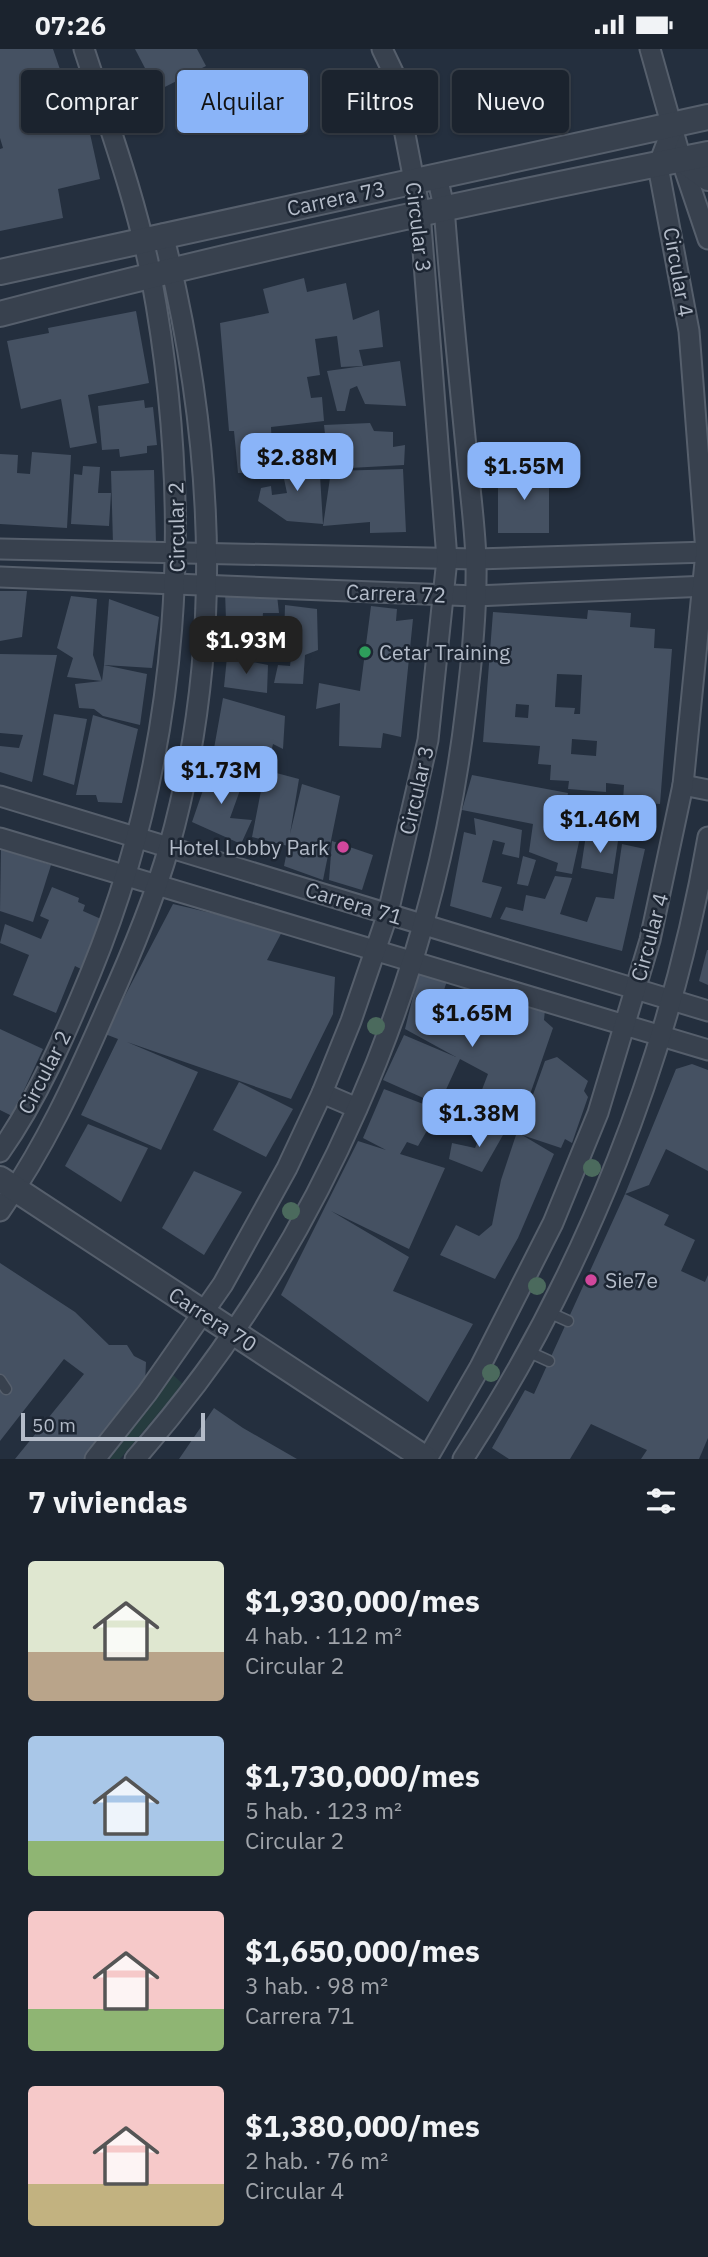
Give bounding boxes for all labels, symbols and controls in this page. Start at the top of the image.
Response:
text: 07:26 [35,8,106,42]
chip: Comprar [21,70,163,133]
chip: Alquilar [177,70,308,133]
chip: Filtros [322,70,438,133]
chip: Nuevo [452,70,569,133]
street label: Carrera 73 [284,174,388,222]
street label: Circular 3 [400,180,438,274]
street label: Circular 4 [657,225,701,319]
pin: $2.88M [240,433,354,493]
text: $2.88M [256,441,338,471]
pin: $1.55M [467,442,581,502]
text: $1.55M [483,450,565,480]
street label: Circular 2 [161,481,191,573]
street label: Carrera 72 [345,577,447,609]
pin: $1.93M [189,617,303,676]
text: $1.93M [205,624,287,654]
place label: Cetar Training [379,638,510,666]
marker: Cetar Training [357,644,373,660]
street label: Circular 3 [392,743,440,837]
pin: $1.73M [164,747,278,806]
text: $1.73M [180,754,262,784]
pin: $1.46M [543,795,657,855]
text: $1.46M [559,803,641,833]
place label: Hotel Lobby Park [169,833,329,861]
marker: Hotel Lobby Park [335,839,351,855]
street label: Carrera 71 [302,875,406,931]
street label: Circular 4 [624,890,674,984]
pin: $1.65M [415,989,529,1049]
text: $1.65M [431,997,513,1027]
street label: Circular 2 [11,1025,77,1119]
pin: $1.38M [422,1089,536,1149]
text: $1.38M [438,1097,520,1127]
place label: Sie7e [605,1266,658,1294]
marker: Sie7e [583,1272,599,1288]
street label: Carrera 70 [163,1280,263,1358]
scale bar [21,1410,205,1442]
text: 50 m [32,1413,76,1437]
text: 7 viviendas [28,1482,188,1521]
icon: filters [642,1482,680,1520]
text: $1,930,000/mes [245,1581,480,1620]
icon: home [84,1589,168,1673]
text: 4 hab. · 112 m² [245,1620,402,1650]
text: Circular 2 [245,1650,344,1680]
text: $1,730,000/mes [245,1756,480,1795]
icon: home [84,1764,168,1848]
text: 5 hab. · 123 m² [245,1795,402,1825]
text: Circular 2 [245,1825,344,1855]
text: $1,650,000/mes [245,1931,480,1970]
icon: home [84,1939,168,2023]
text: 3 hab. · 98 m² [245,1970,388,2000]
text: Carrera 71 [245,2000,355,2030]
text: $1,380,000/mes [245,2106,480,2145]
icon: home [84,2114,168,2198]
text: 2 hab. · 76 m² [245,2145,388,2175]
text: Circular 4 [245,2175,344,2205]

